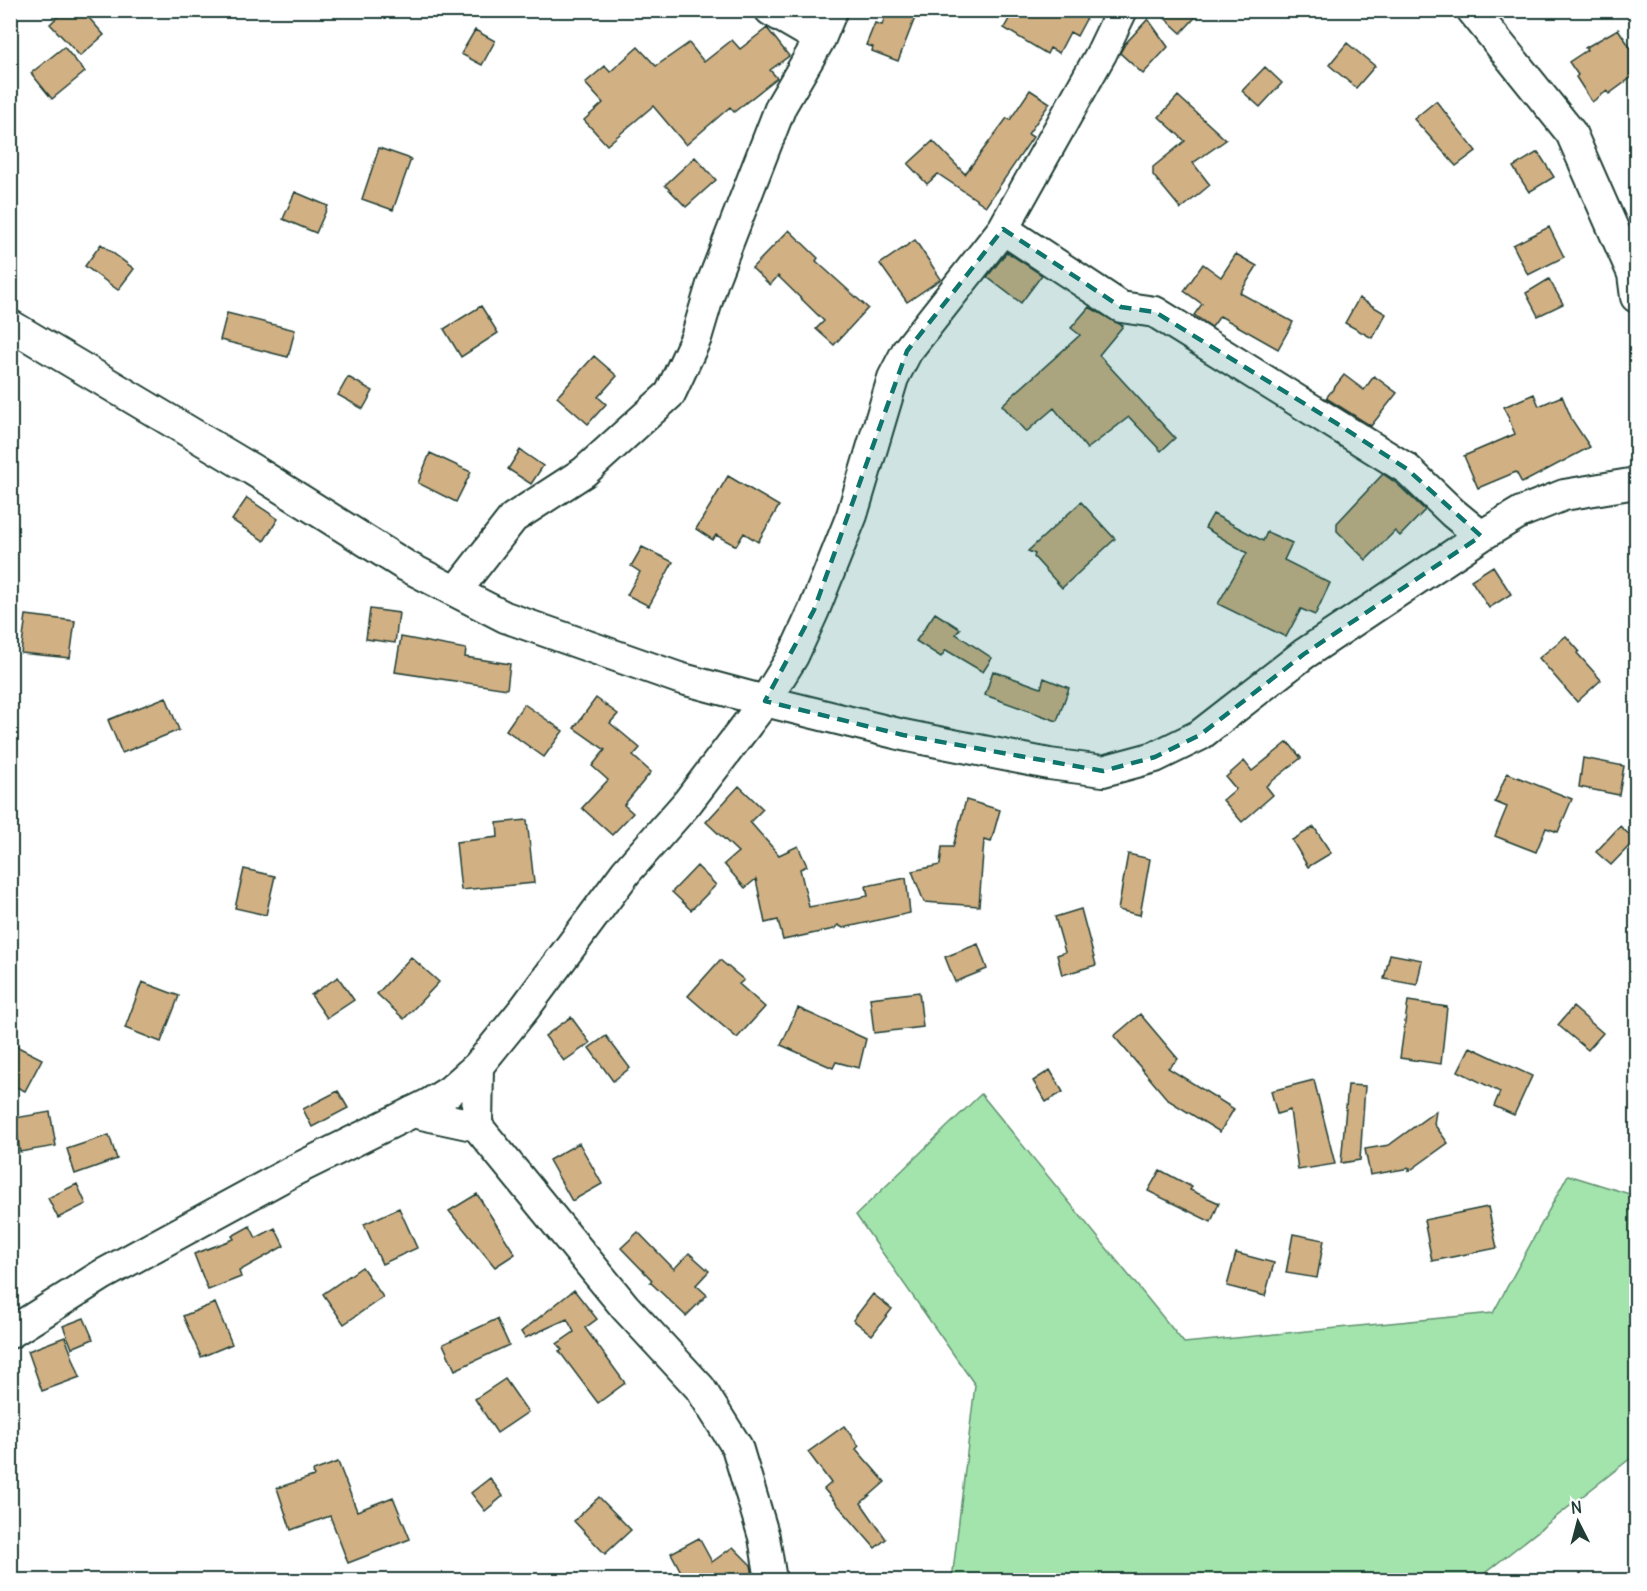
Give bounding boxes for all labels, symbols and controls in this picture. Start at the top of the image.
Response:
north arrow [1548,1492,1608,1552]
text: N [1570,1497,1583,1518]

